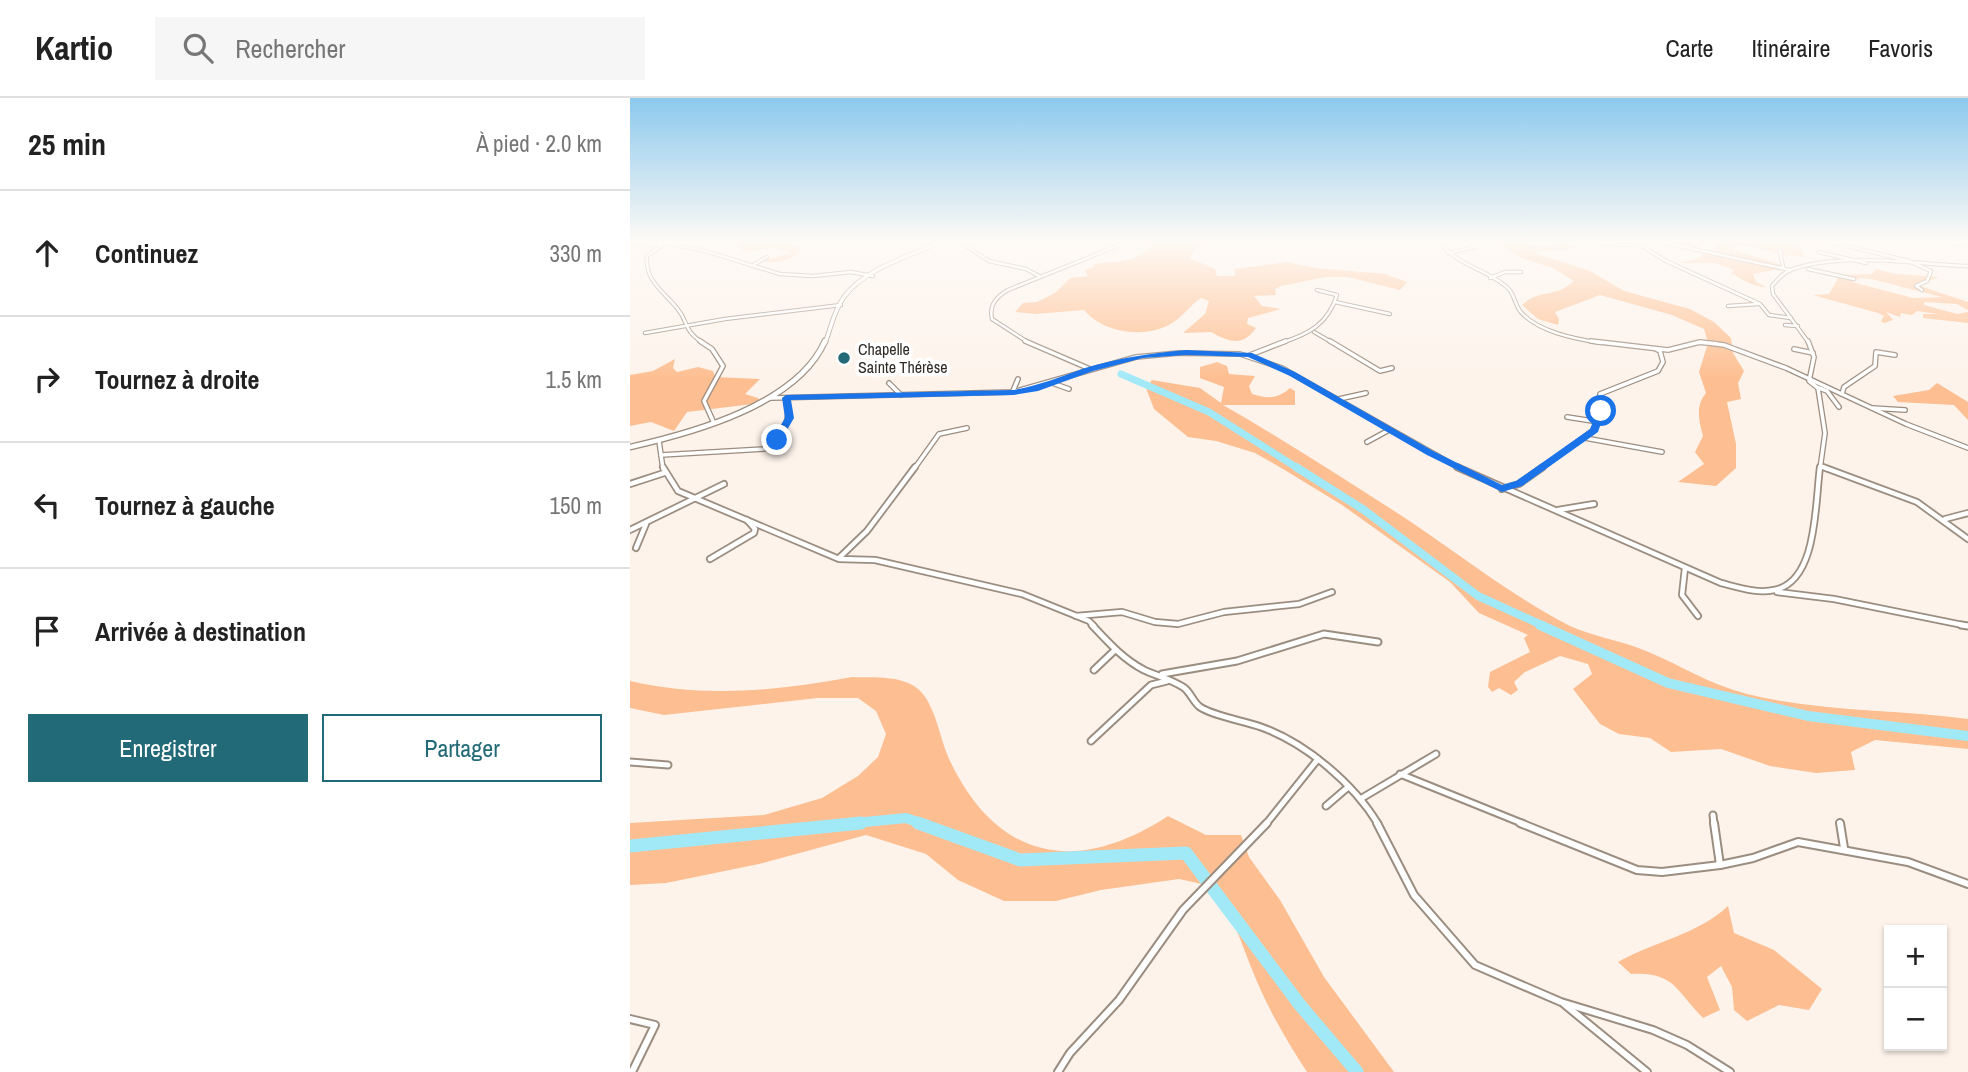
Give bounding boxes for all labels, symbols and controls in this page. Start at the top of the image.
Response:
search box [155,17,645,80]
text: Kartio [35,26,113,70]
icon: search [179,29,217,67]
text: Rechercher [235,31,345,66]
text: Carte [1665,32,1714,64]
text: Itinéraire [1752,32,1830,64]
text: Favoris [1868,32,1933,64]
text: 25 min [28,124,106,164]
text: À pied · 2.0 km [476,128,602,159]
icon: ahead [28,234,66,272]
text: Continuez [95,236,198,271]
text: 330 m [550,238,602,269]
place label: Chapelle Sainte Thérèse [858,338,948,378]
marker: Chapelle Sainte Thérèse [836,350,852,366]
icon: right [28,360,66,398]
text: Tournez à droite [95,362,259,397]
text: 1.5 km [545,364,602,395]
route start [1585,395,1616,426]
route end [761,424,792,455]
icon: left [28,486,66,524]
text: Tournez à gauche [95,488,275,523]
text: 150 m [550,490,602,521]
icon: arrive [28,612,66,650]
text: Arrivée à destination [95,614,306,649]
button: Enregistrer [28,714,308,782]
button: Partager [322,714,602,782]
map controls [1884,925,1947,1051]
button: + [1884,925,1947,988]
button: − [1884,988,1947,1051]

